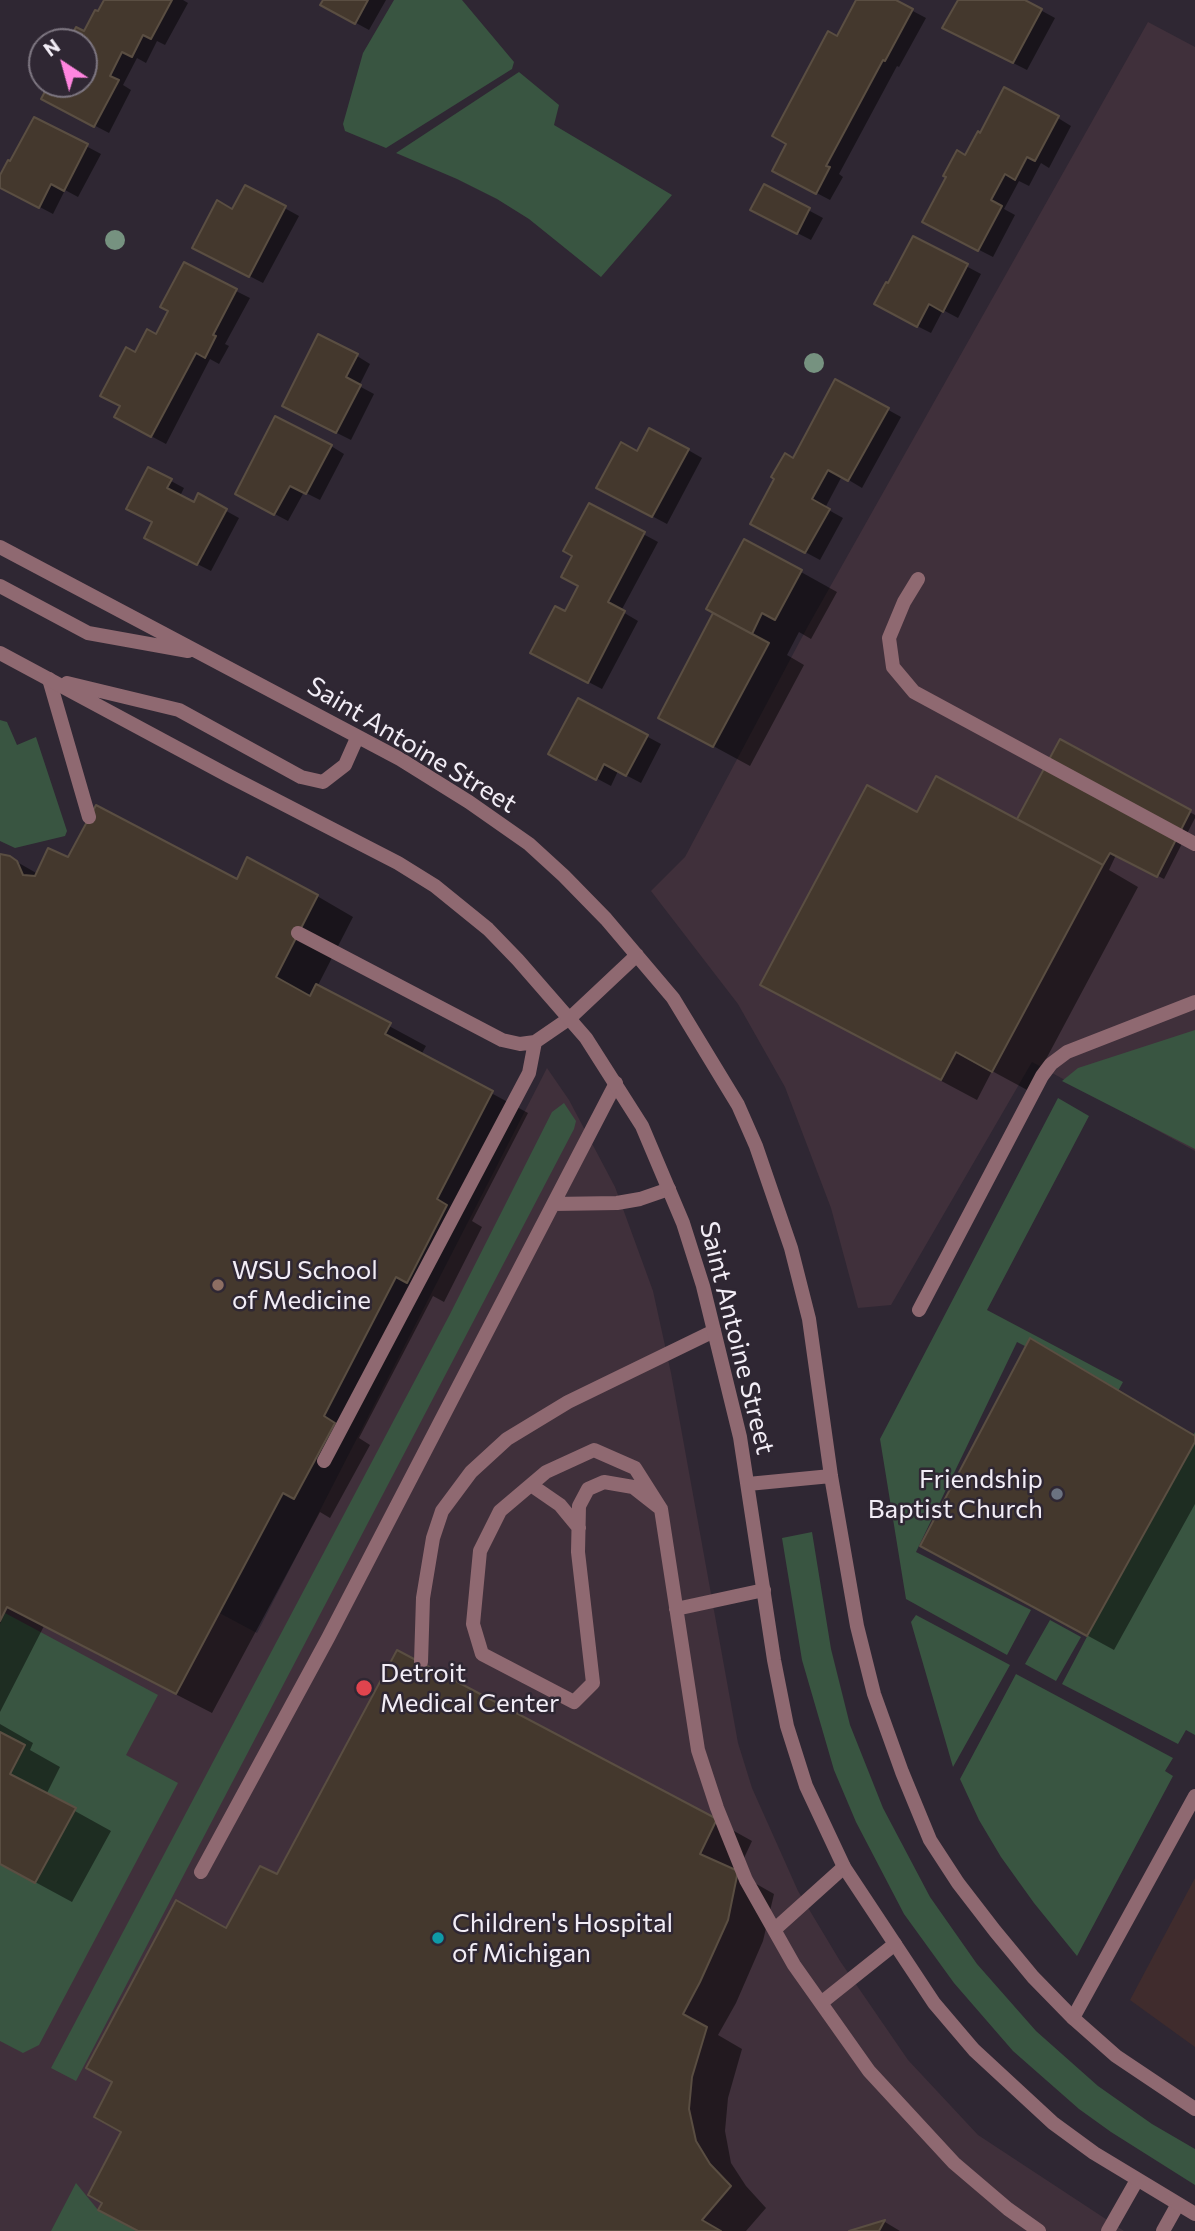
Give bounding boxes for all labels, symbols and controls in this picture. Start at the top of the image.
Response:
north arrow [28,28,98,98]
text: N [39,34,64,61]
street label: Saint Antoine Street [302,670,522,820]
street label: Saint Antoine Street [693,1218,781,1458]
place label: WSU School of Medicine [232,1254,378,1316]
marker: WSU School of Medicine [210,1277,226,1293]
place label: Friendship Baptist Church [868,1463,1043,1524]
marker: Friendship Baptist Church [1049,1486,1065,1502]
place label: Detroit Medical Center [380,1657,559,1718]
marker: Detroit Medical Center [354,1678,374,1698]
place label: Children's Hospital of Michigan [452,1907,673,1968]
marker: Children's Hospital of Michigan [430,1930,446,1946]

